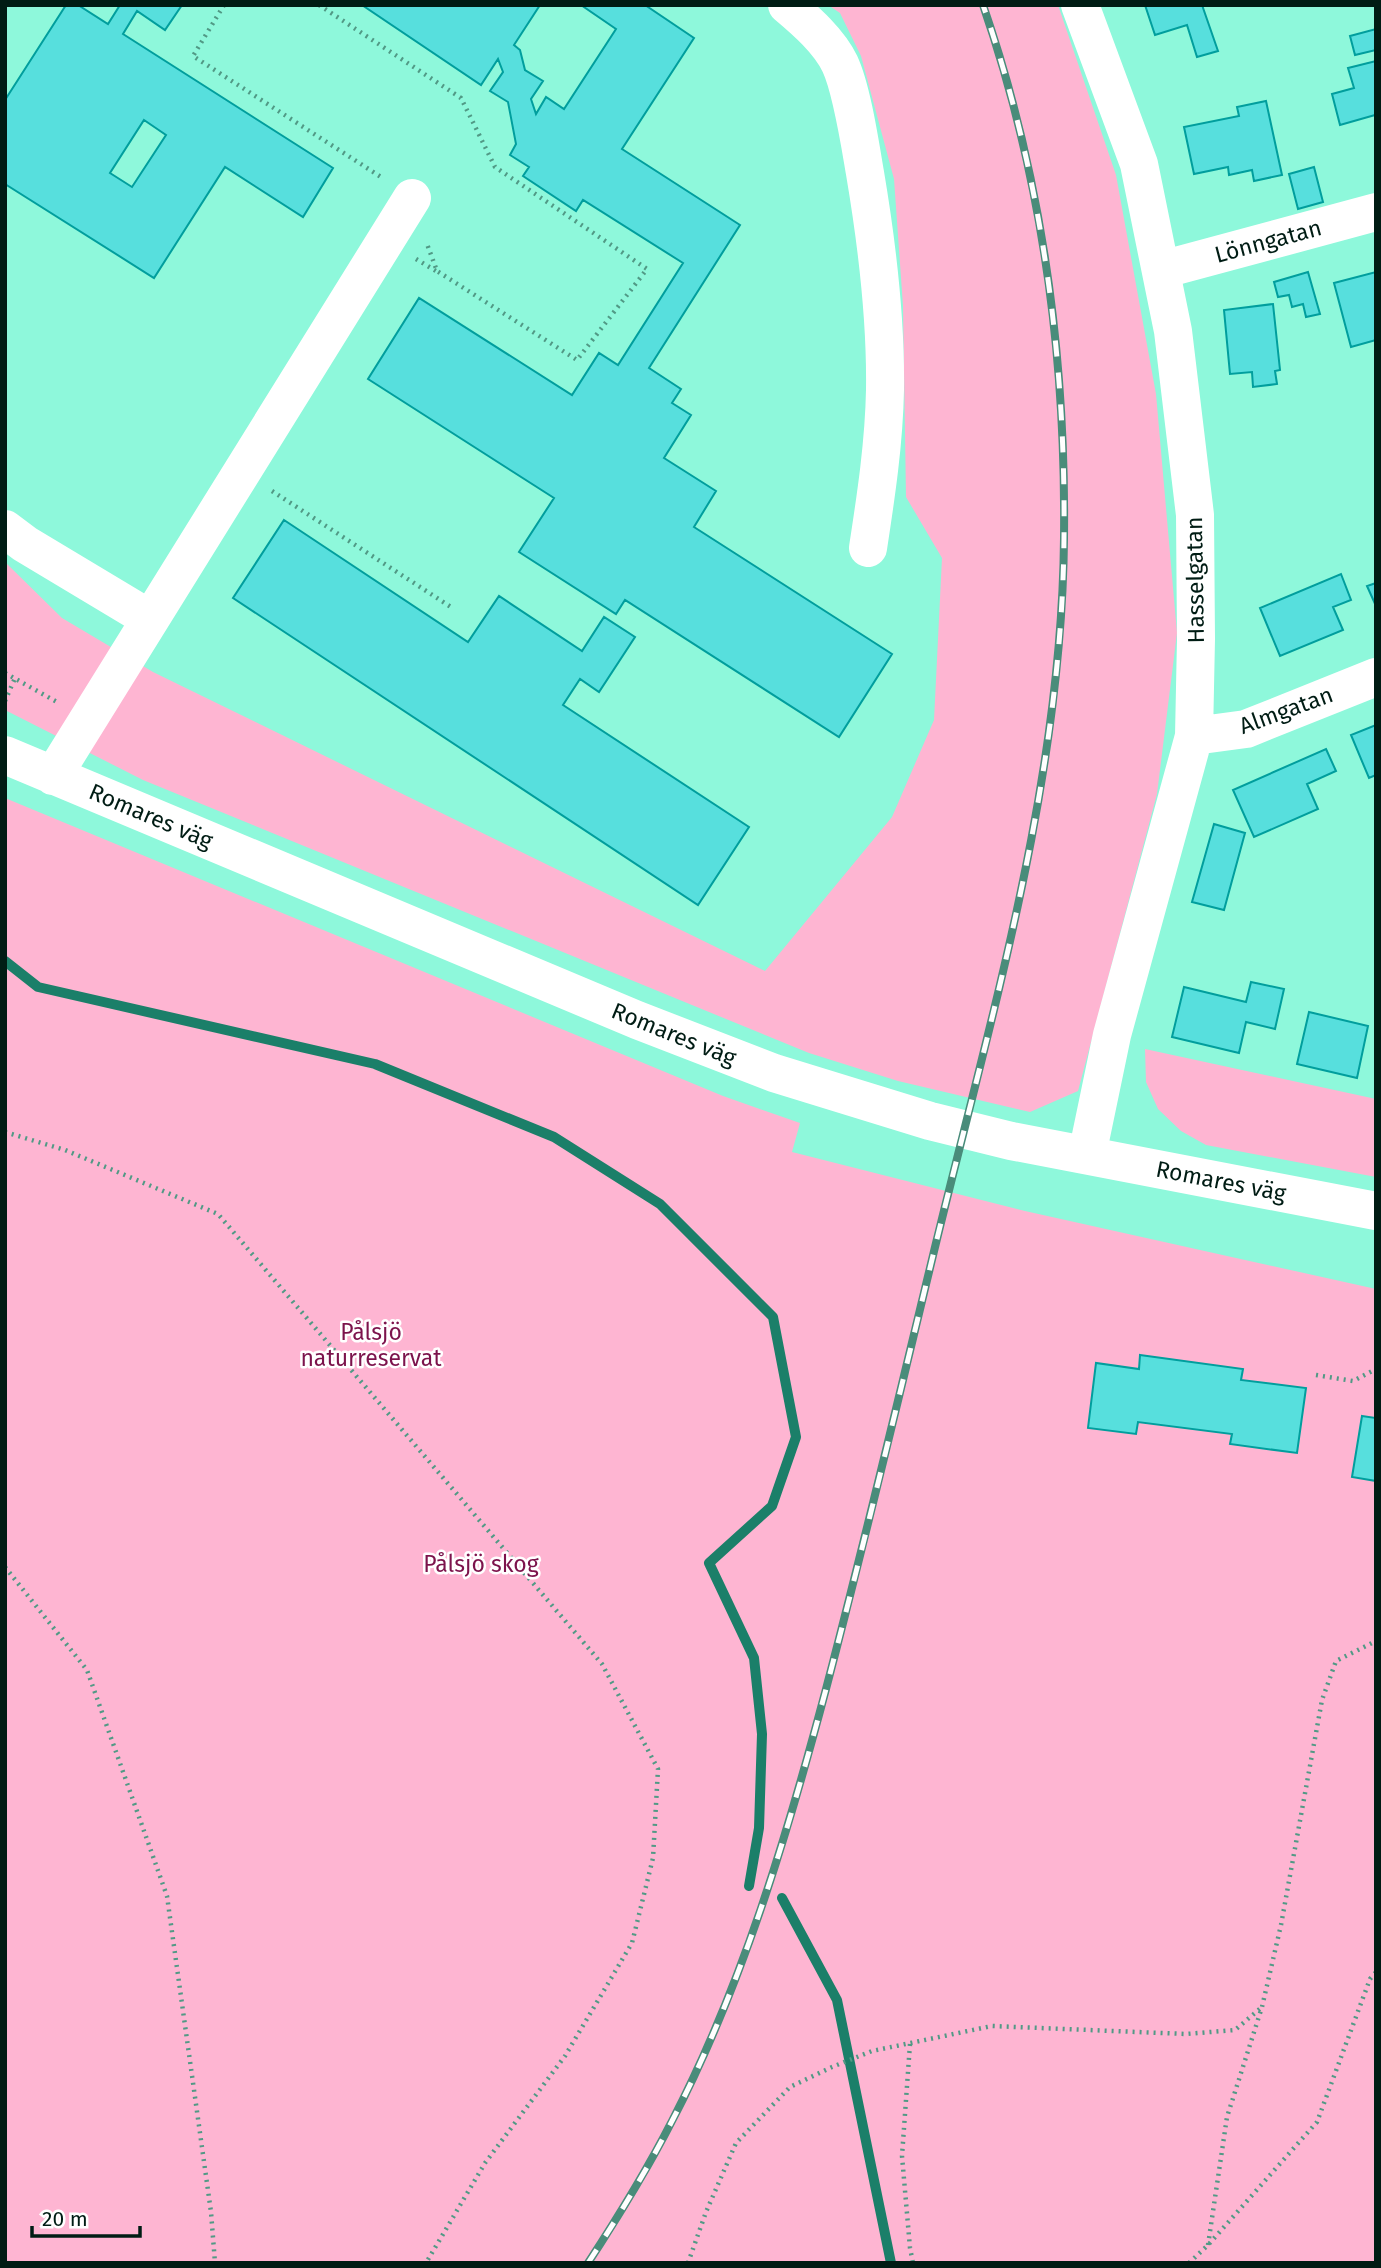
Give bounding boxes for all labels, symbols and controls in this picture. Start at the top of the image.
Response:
street label: Lönngatan [1212,213,1324,269]
street label: Hasselgatan [1180,516,1210,644]
street label: Almgatan [1235,680,1337,740]
street label: Romares väg [85,777,217,855]
street label: Romares väg [608,996,740,1072]
street label: Romares väg [1154,1155,1288,1207]
park label: Pålsjö naturreservat [300,1318,442,1372]
park label: Pålsjö skog [423,1550,539,1578]
scale bar [32,2194,140,2238]
text: 20 m [42,2206,88,2232]

